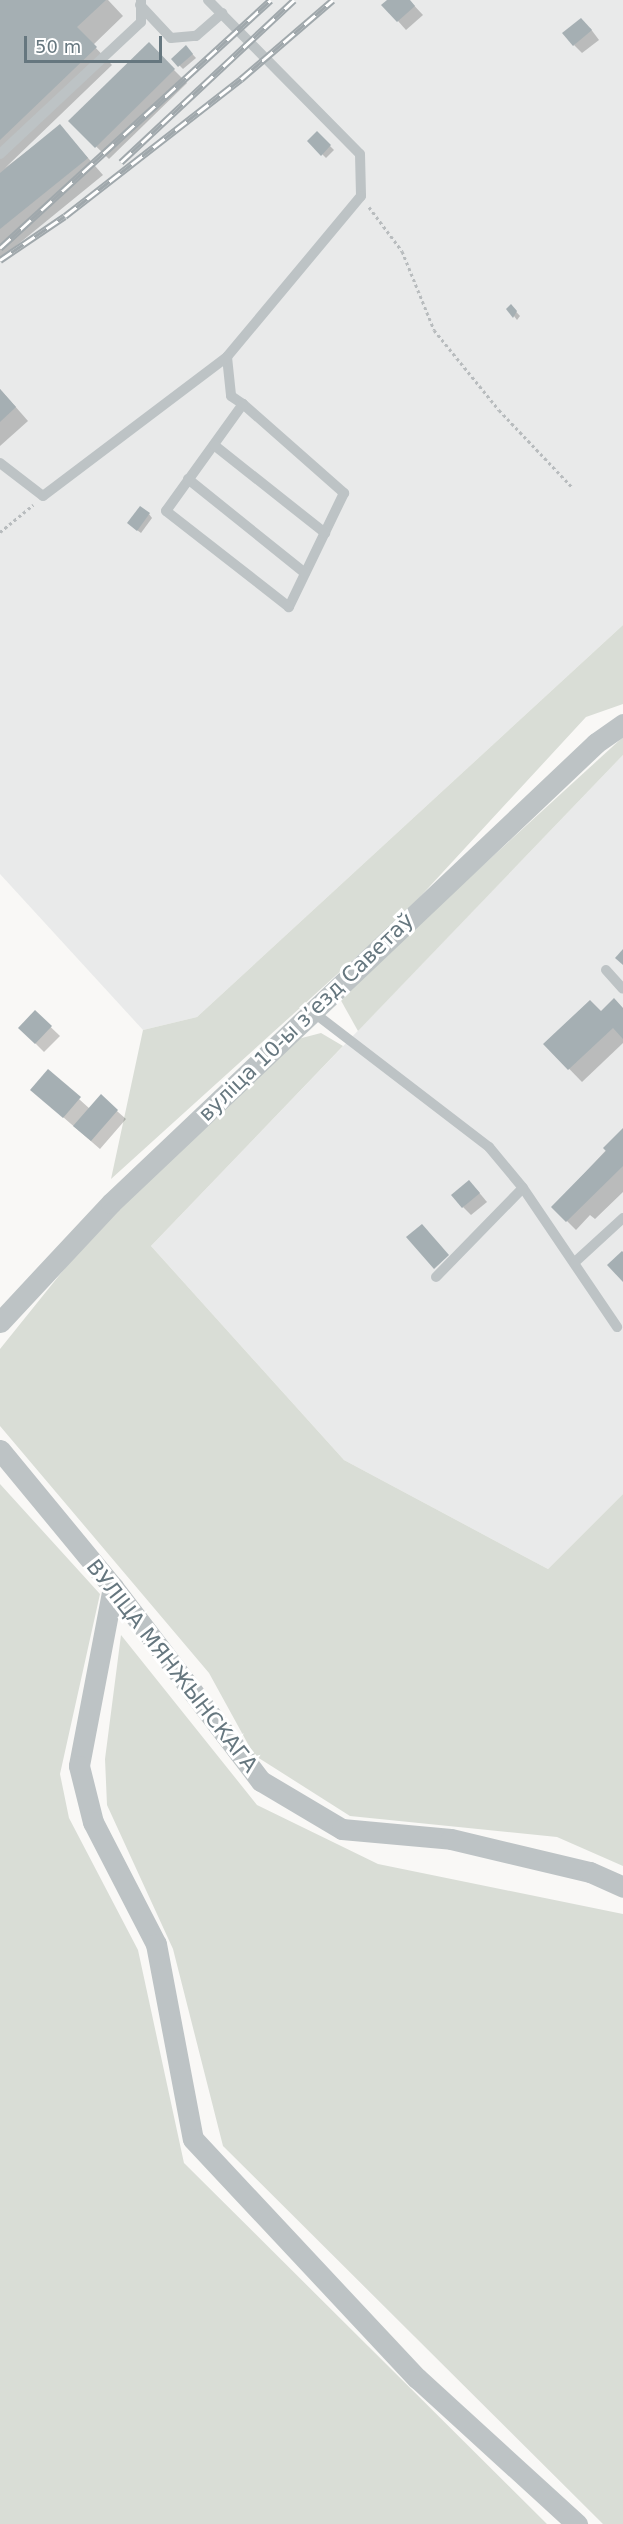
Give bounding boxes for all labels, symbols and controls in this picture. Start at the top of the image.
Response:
scale bar [27,24,165,62]
text: 50 m [35,36,81,57]
street label: вуліца 10-ы зʼезд Саветаў [193,908,419,1126]
street label: ВУЛІЦА МЯНЖЫНСКАГА [81,1555,263,1777]

